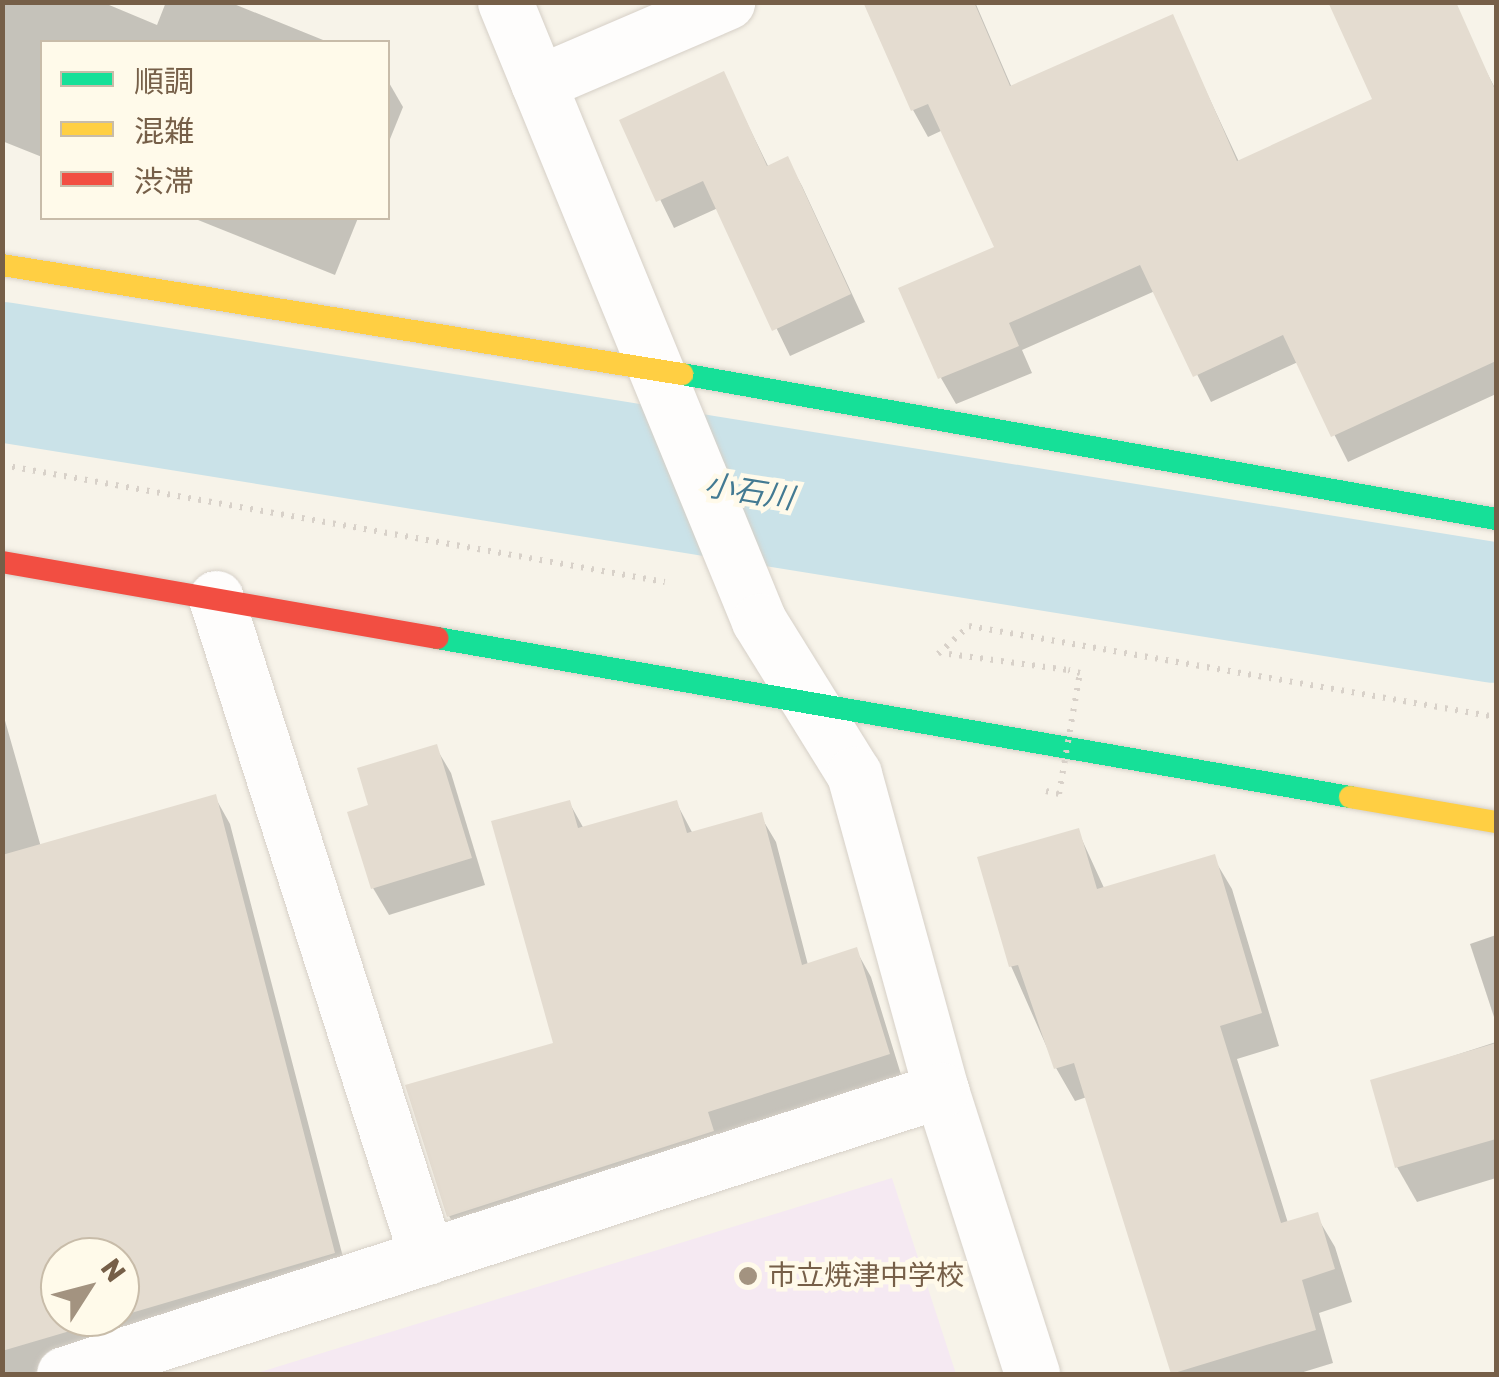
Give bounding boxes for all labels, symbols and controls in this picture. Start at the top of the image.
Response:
legend [40,40,390,220]
text: 順調 [134,64,194,100]
text: 混雑 [134,114,194,150]
text: 渋滞 [134,164,194,200]
water label: 小石川 [702,467,796,517]
north arrow [40,1237,140,1337]
text: N [94,1252,132,1288]
place label: 市立焼津中学校 [768,1259,964,1293]
marker: 市立焼津中学校 [737,1265,759,1287]

